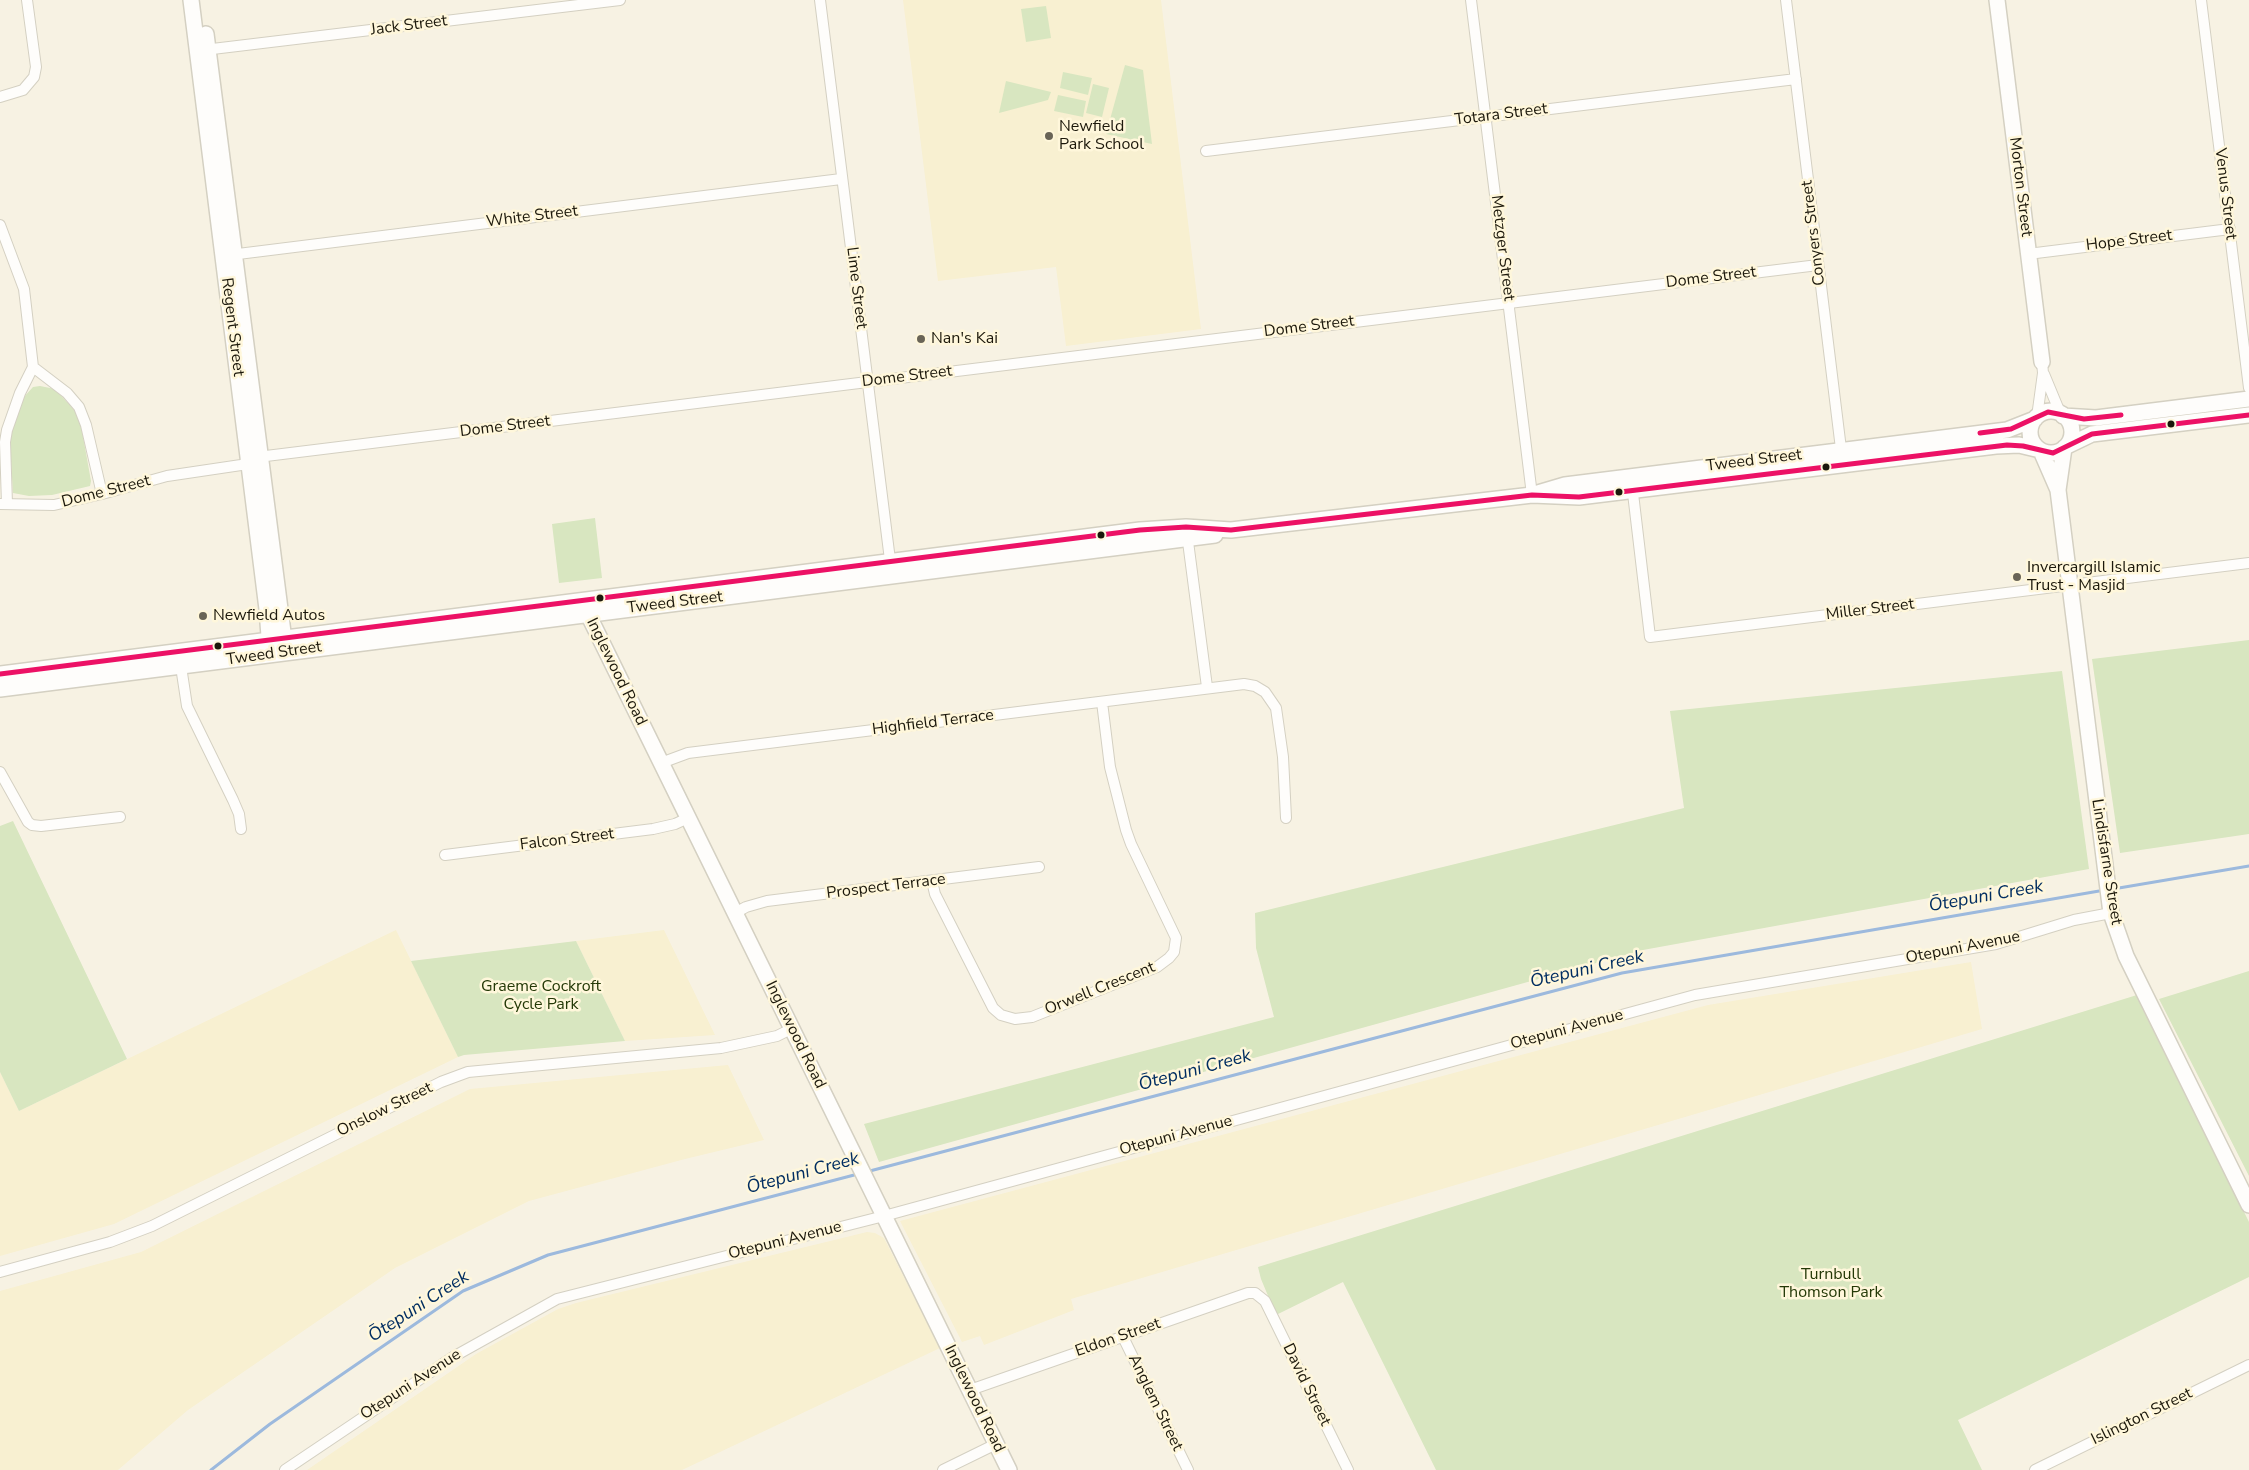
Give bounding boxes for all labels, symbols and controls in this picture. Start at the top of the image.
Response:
street label: Jack Street [370,12,448,40]
street label: Totara Street [1454,100,1548,130]
place label: Newfield Park School [1059,117,1144,155]
marker: Newfield Park School [1043,130,1055,142]
street label: Morton Street [2004,136,2036,238]
street label: Venus Street [2210,147,2240,241]
street label: Conyers Street [1798,179,1830,287]
street label: Metzger Street [1486,194,1518,302]
street label: White Street [485,202,579,232]
street label: Hope Street [2085,226,2173,256]
street label: Lime Street [841,246,871,330]
street label: Dome Street [1665,263,1757,293]
street label: Regent Street [216,277,248,377]
street label: Dome Street [1263,312,1355,342]
place label: Nan's Kai [931,329,998,349]
marker: Nan's Kai [915,333,927,345]
street label: Dome Street [861,362,953,392]
street label: Dome Street [459,412,551,442]
unlabelled marker [2166,419,2176,429]
street label: Tweed Street [1705,446,1803,476]
unlabelled marker [1821,462,1831,472]
street label: Dome Street [60,472,152,512]
unlabelled marker [1614,487,1624,497]
unlabelled marker [1096,530,1106,540]
place label: Invercargill Islamic Trust - Masjid [2027,558,2160,596]
marker: Invercargill Islamic Trust - Masjid [2011,571,2023,583]
street label: Tweed Street [626,588,724,618]
unlabelled marker [595,593,605,603]
street label: Miller Street [1825,595,1915,625]
place label: Newfield Autos [213,606,325,626]
marker: Newfield Autos [197,610,209,622]
street label: Inglewood Road [582,615,650,729]
street label: Tweed Street [225,638,323,670]
unlabelled marker [213,641,223,651]
street label: Highfield Terrace [871,706,995,740]
street label: Lindisfarne Street [2087,798,2125,926]
street label: Falcon Street [519,825,615,855]
street label: Prospect Terrace [825,870,947,904]
water label: Ōtepuni Creek [1927,876,2045,918]
street label: Otepuni Avenue [1904,928,2022,968]
water label: Ōtepuni Creek [1528,946,1646,994]
street label: Orwell Crescent [1042,958,1158,1020]
park label: Graeme Cockroft Cycle Park [481,977,601,1015]
street label: Inglewood Road [761,978,829,1092]
street label: Otepuni Avenue [1509,1006,1625,1054]
water label: Ōtepuni Creek [1136,1046,1254,1096]
street label: Onslow Street [334,1079,436,1141]
street label: Otepuni Avenue [1118,1112,1234,1160]
water label: Ōtepuni Creek [744,1149,862,1199]
street label: Otepuni Avenue [726,1218,844,1264]
park label: Turnbull Thomson Park [1779,1265,1883,1303]
water label: Ōtepuni Creek [365,1266,473,1348]
street label: Eldon Street [1073,1314,1163,1362]
street label: David Street [1278,1341,1334,1429]
street label: Inglewood Road [940,1342,1008,1456]
street label: Otepuni Avenue [357,1345,465,1425]
street label: Anglem Street [1123,1352,1187,1454]
street label: Islington Street [2088,1384,2196,1450]

